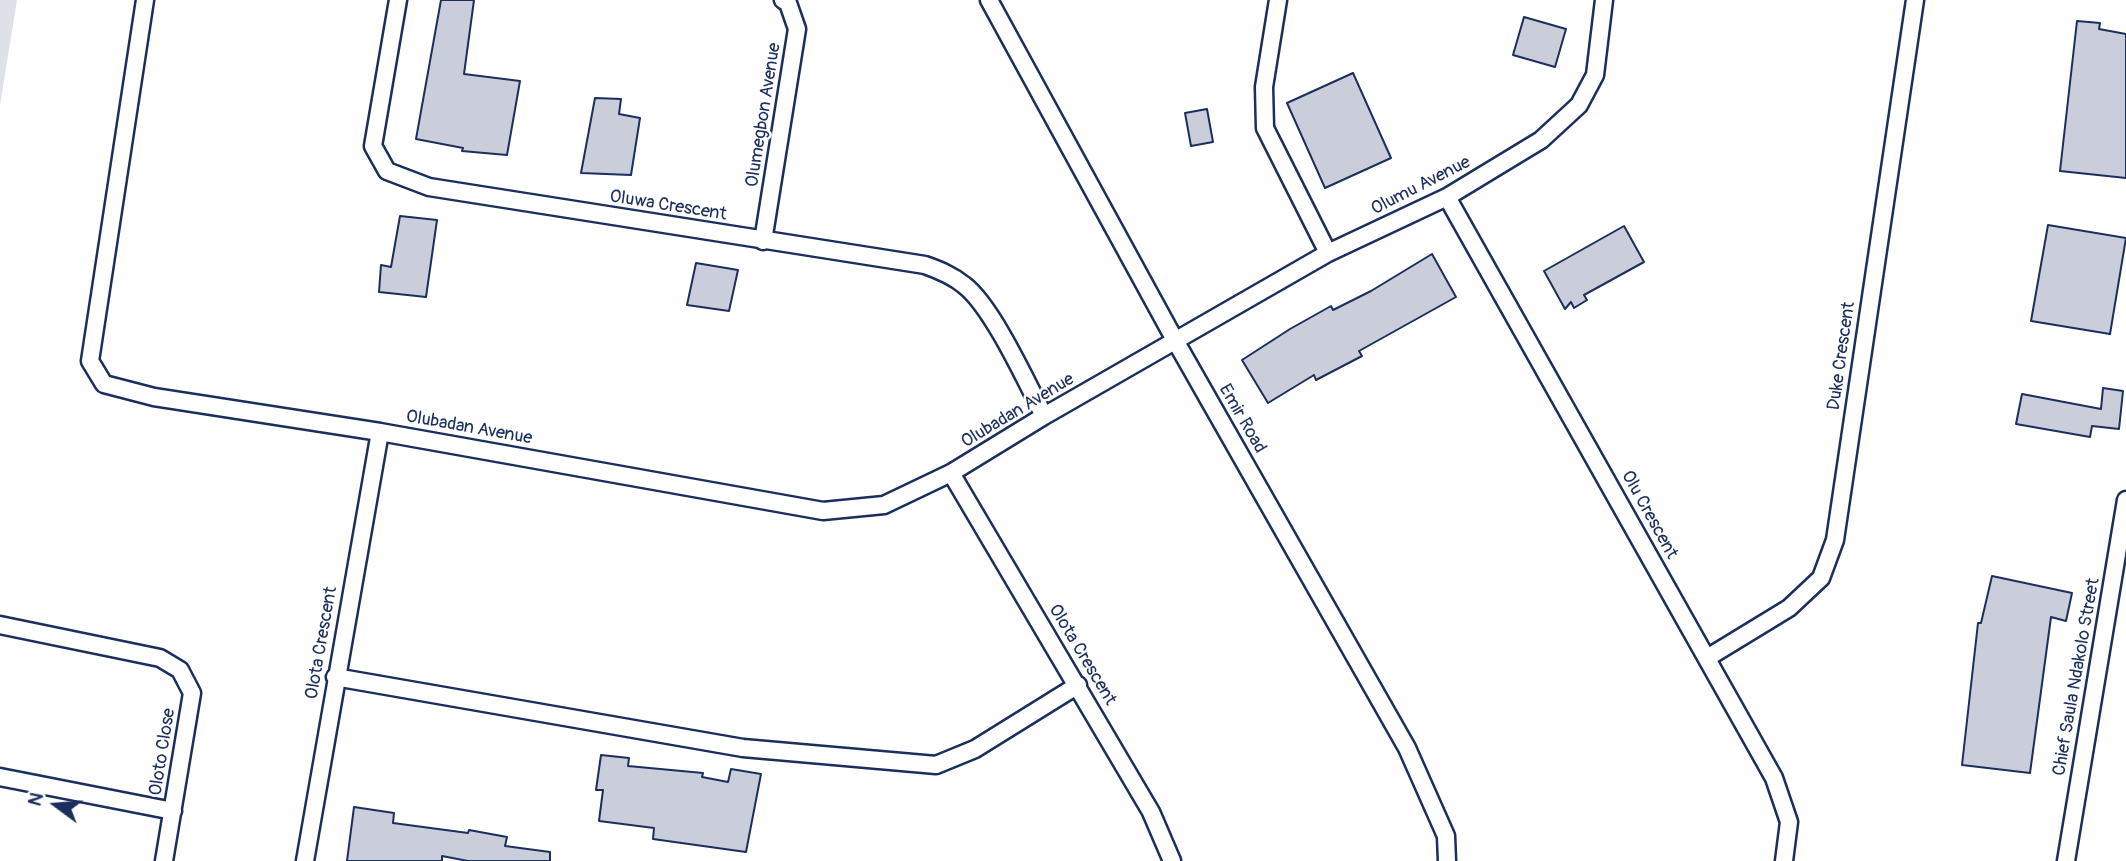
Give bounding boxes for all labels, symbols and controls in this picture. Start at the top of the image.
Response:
street label: Olumegbon Avenue [742,41,786,189]
street label: Olumu Avenue [1368,152,1474,220]
street label: Oluwa Crescent [608,186,728,226]
street label: Duke Crescent [1824,300,1860,412]
street label: Olubadan Avenue [958,369,1078,453]
street label: Emir Road [1214,381,1270,457]
street label: Olubadan Avenue [404,406,534,450]
street label: Olu Crescent [1616,467,1682,563]
street label: Chief Saula Ndakolo Street [2049,576,2105,778]
street label: Olota Crescent [301,585,343,701]
street label: Olota Crescent [1043,601,1121,709]
street label: Oloto Close [145,707,181,797]
north arrow [21,770,91,840]
text: N [23,790,49,809]

